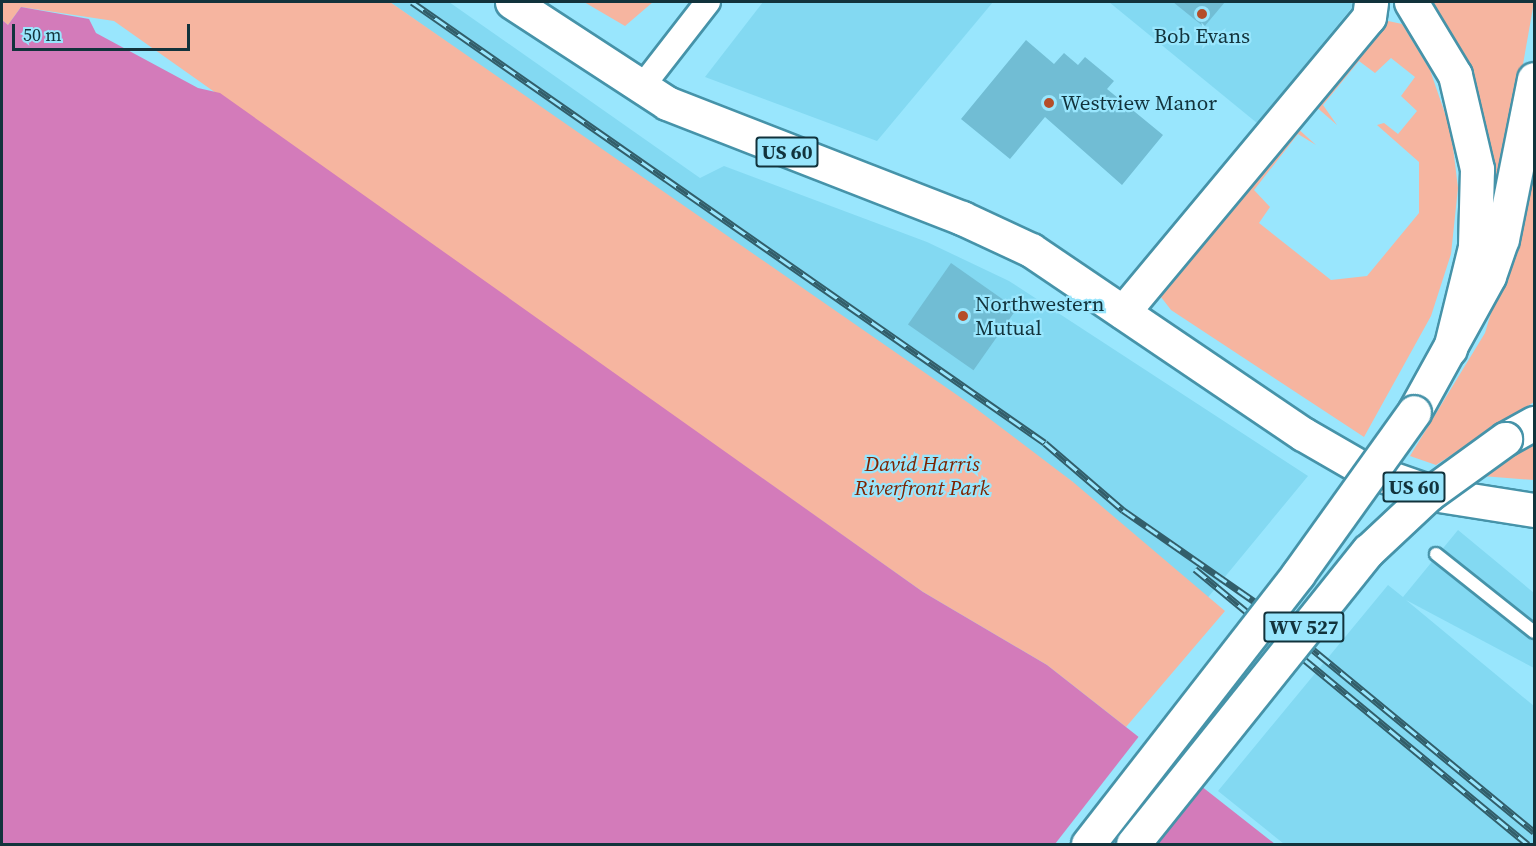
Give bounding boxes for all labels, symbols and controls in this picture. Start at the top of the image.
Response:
marker: Bob Evans [1195,7,1209,21]
scale bar [15,12,194,50]
text: 50 m [23,22,61,47]
place label: Bob Evans [1154,23,1250,49]
place label: Westview Manor [1061,90,1217,116]
marker: Westview Manor [1042,96,1056,110]
road number: US 60 [756,135,818,169]
place label: Northwestern Mutual [975,291,1104,341]
marker: Northwestern Mutual [956,309,970,323]
park label: David Harris Riverfront Park [855,451,989,501]
road number: US 60 [1382,470,1446,504]
road number: WV 527 [1262,610,1346,644]

